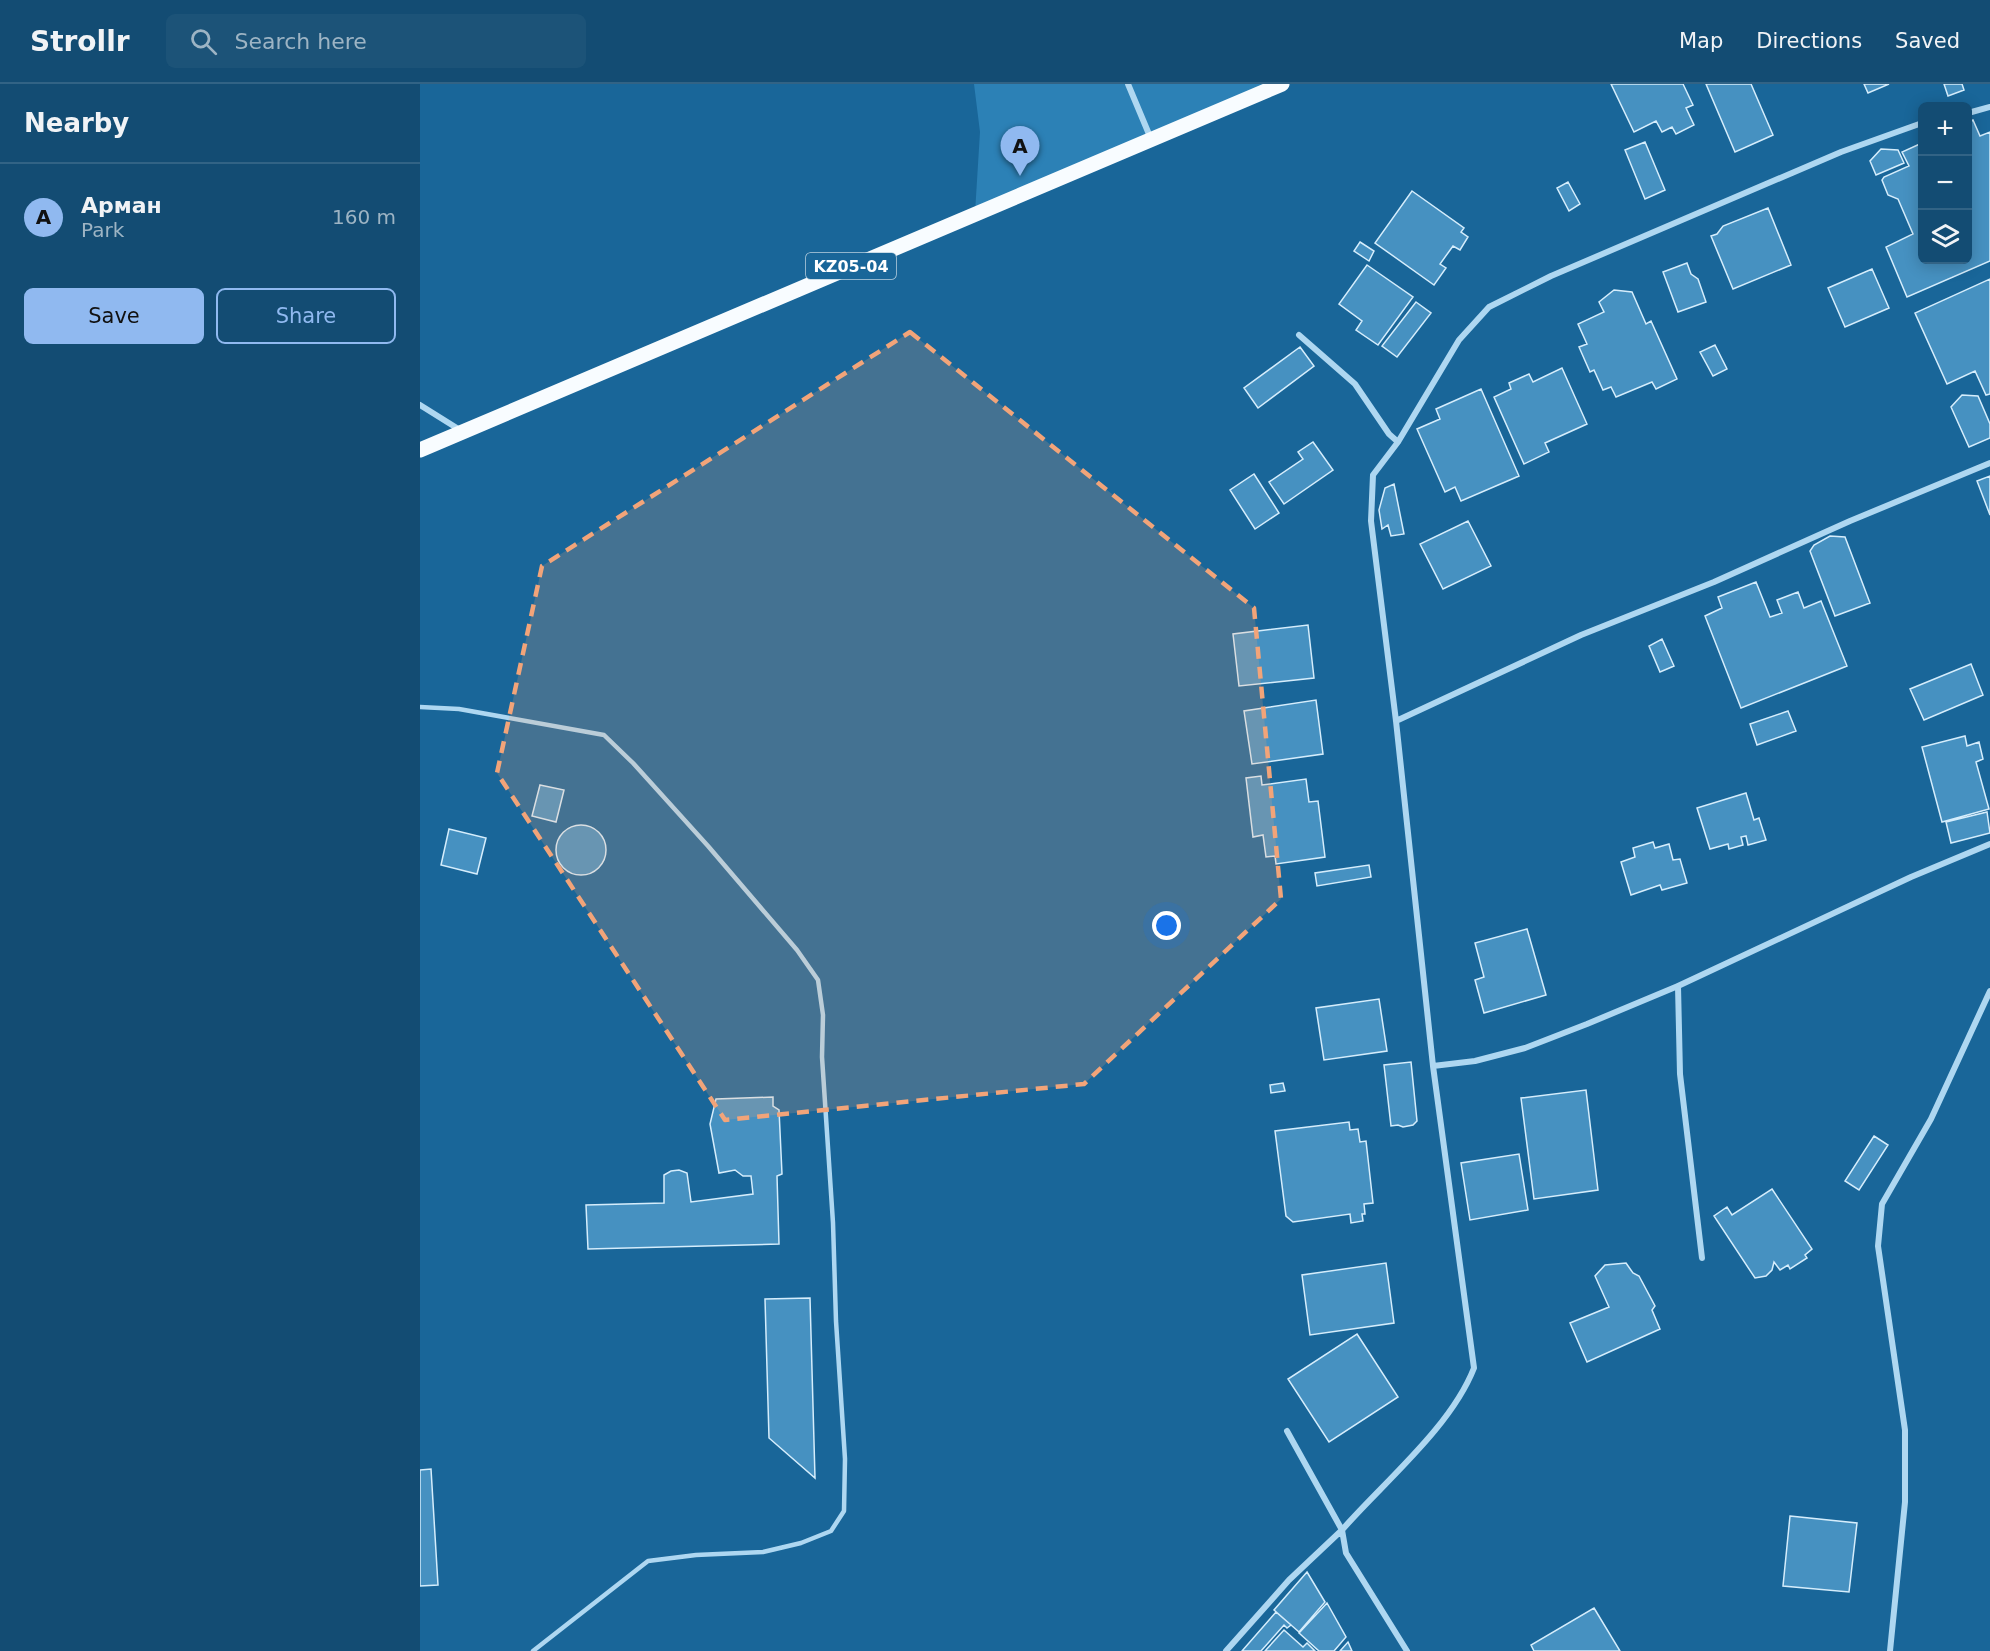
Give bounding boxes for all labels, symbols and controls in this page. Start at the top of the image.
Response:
search box [166,14,586,68]
text: Strollr [30,25,130,58]
icon: search [187,25,220,58]
text: Search here [235,29,367,54]
text: Map [1679,29,1723,53]
text: Directions [1756,29,1862,53]
text: Saved [1895,29,1960,53]
map controls [1918,102,1972,264]
button: + [1918,102,1972,156]
text: Nearby [24,108,129,138]
pin: A [1000,126,1040,176]
button: − [1918,156,1972,210]
text: Арман [81,193,162,218]
text: A [36,205,51,229]
text: 160 m [332,205,396,229]
button: layers [1918,210,1972,264]
text: Park [81,218,124,242]
road number: KZ05-04 [806,253,896,279]
button: Save [24,288,204,344]
button: Share [216,288,396,344]
your location [1152,911,1181,940]

